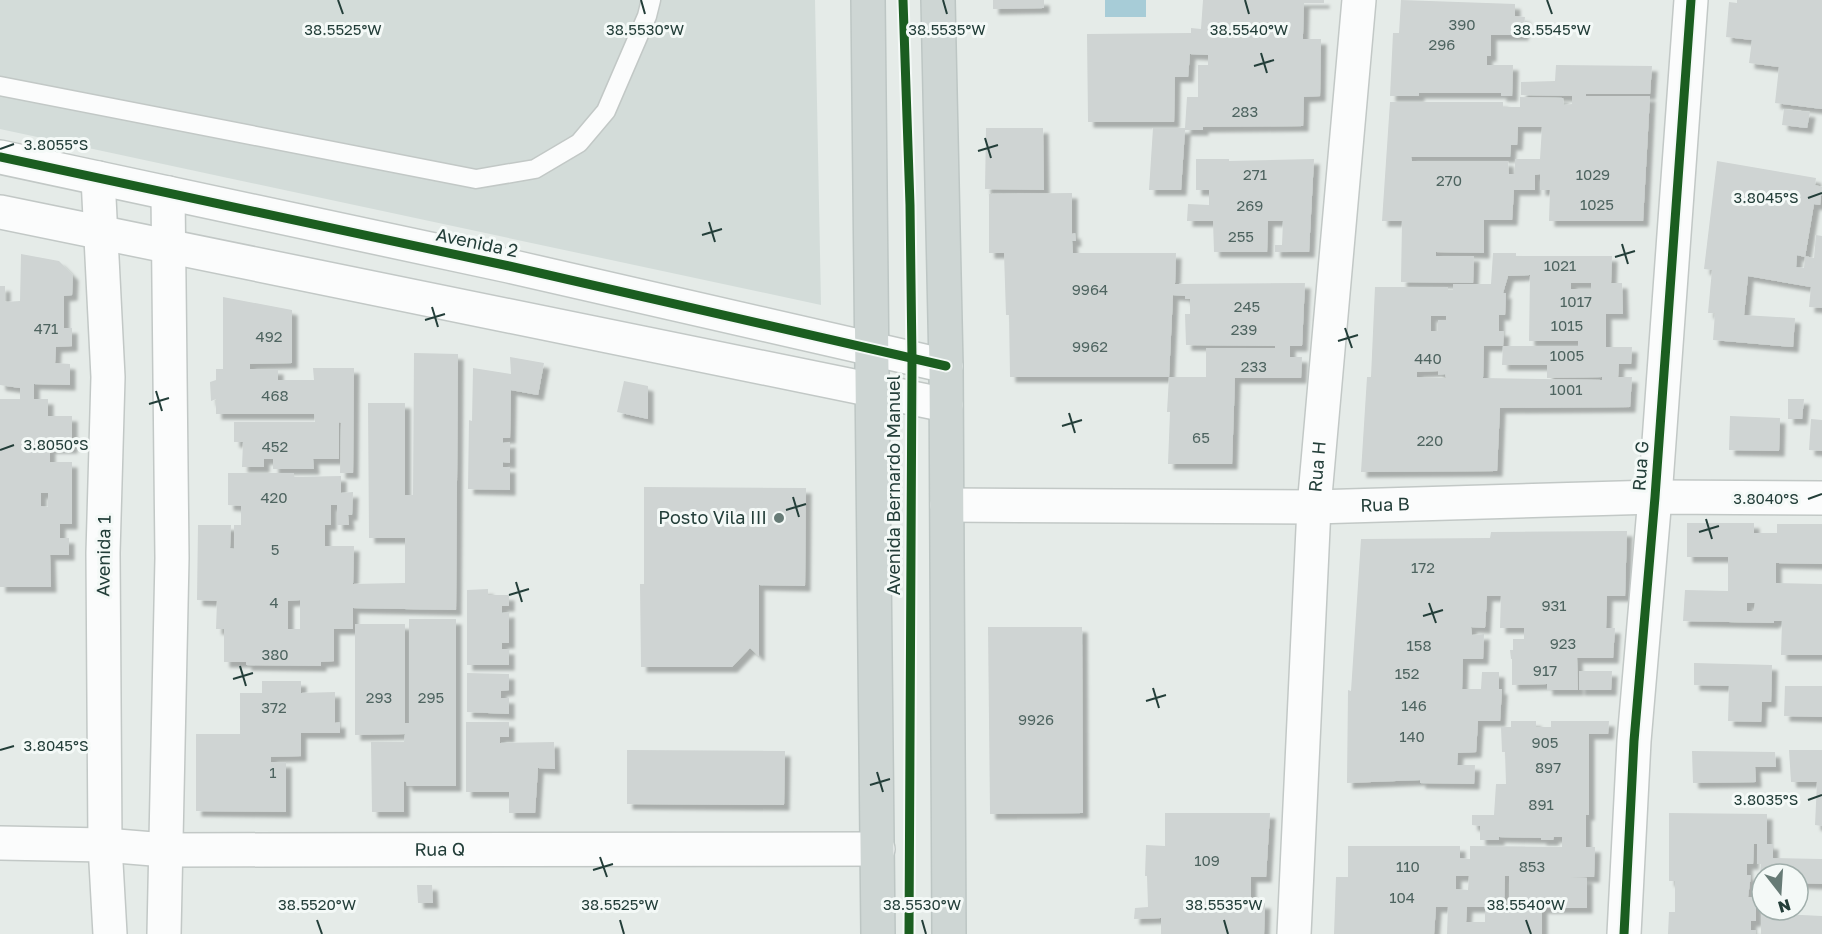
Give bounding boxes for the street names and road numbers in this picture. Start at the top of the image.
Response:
street label: Avenida 2 [434,223,520,261]
street label: Avenida Bernardo Manuel [882,374,904,595]
street label: Rua H [1303,440,1330,493]
street label: Rua G [1627,440,1653,492]
street label: Rua B [1360,492,1410,516]
street label: Avenida 1 [91,515,115,597]
street label: Rua Q [414,838,465,860]

